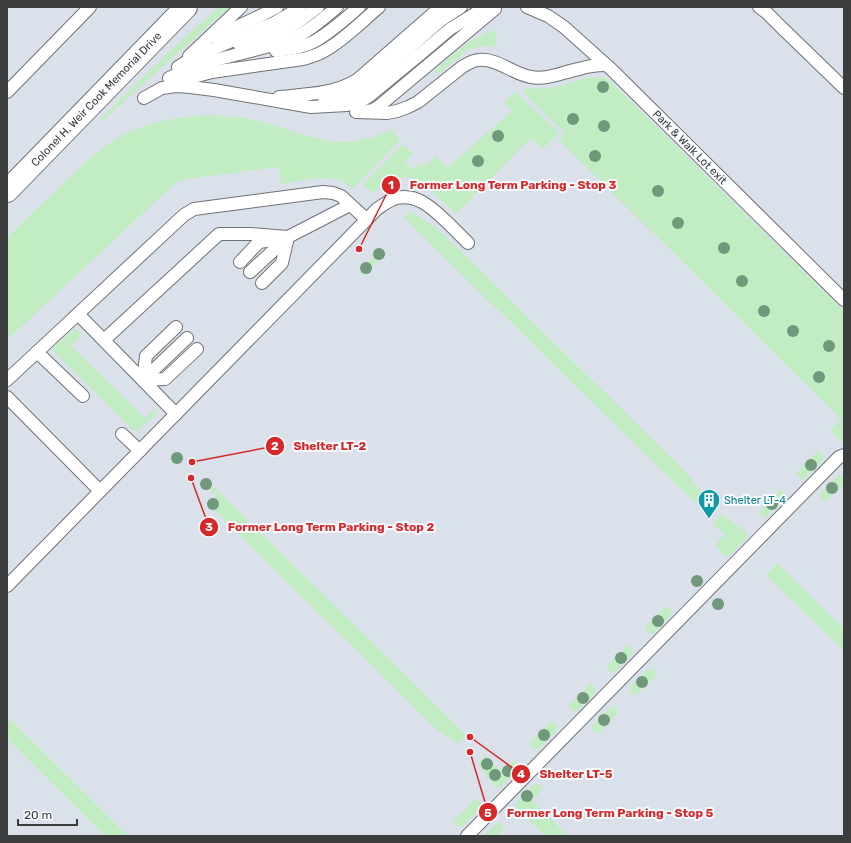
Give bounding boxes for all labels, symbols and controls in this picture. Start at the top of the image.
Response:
street label: Colonel H. Weir Cook Memorial Drive [29,29,164,169]
street label: Park & Walk Lot exit [650,108,730,188]
callout: Former Long Term Parking - Stop 3 [381,173,624,197]
text: 1 [388,178,394,192]
text: Former Long Term Parking - Stop 3 [410,178,616,192]
callout: Shelter LT-2 [265,434,374,458]
text: 2 [271,439,279,453]
text: Shelter LT-2 [294,439,367,453]
building icon: Shelter LT-4 [696,487,722,520]
place label: Shelter LT-4 [724,494,786,507]
callout: Former Long Term Parking - Stop 2 [199,515,442,539]
text: 3 [205,520,213,534]
text: Former Long Term Parking - Stop 2 [228,520,434,534]
callout: Shelter LT-5 [511,762,620,786]
text: 4 [517,767,525,781]
text: Shelter LT-5 [540,767,613,781]
callout: Former Long Term Parking - Stop 5 [478,800,721,824]
scale bar [18,801,77,827]
text: 5 [484,806,492,820]
text: Former Long Term Parking - Stop 5 [507,806,714,820]
text: 20 m [24,808,52,822]

